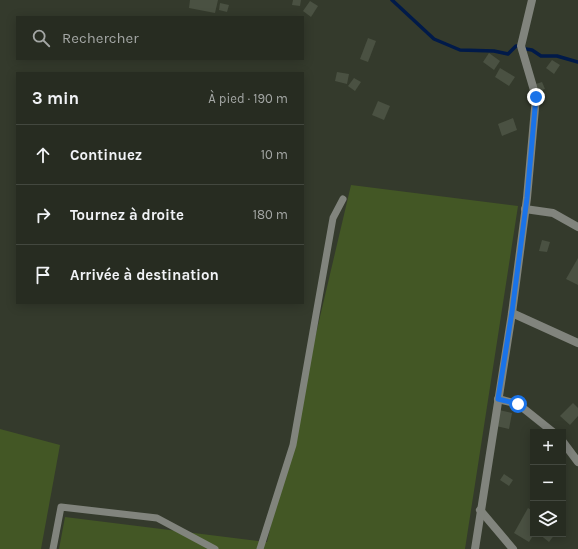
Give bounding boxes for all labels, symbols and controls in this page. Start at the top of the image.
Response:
search box [16,16,304,60]
icon: search [30,27,52,49]
text: Rechercher [62,29,139,47]
text: 3 min [32,88,79,108]
route end [527,88,545,106]
text: À pied · 190 m [208,91,288,106]
icon: ahead [32,144,54,166]
text: Continuez [70,146,142,164]
text: 10 m [261,147,288,162]
icon: right [32,204,54,226]
text: Tournez à droite [70,206,184,224]
text: 180 m [253,207,288,222]
icon: arrive [32,264,54,286]
text: Arrivée à destination [70,266,219,284]
route start [509,395,527,413]
map controls [530,429,566,537]
button: + [530,429,566,465]
button: − [530,465,566,501]
button: layers [530,501,566,537]

